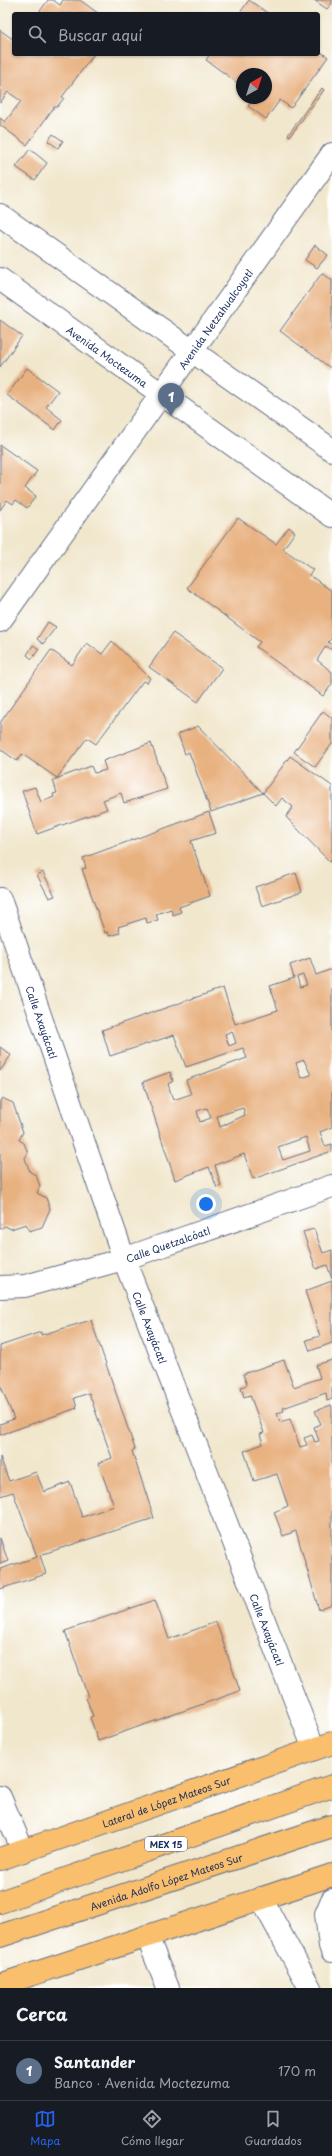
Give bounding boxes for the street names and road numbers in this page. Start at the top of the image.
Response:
street label: Avenida Netzahualcoyotl [174,265,256,372]
street label: Avenida Moctezuma [64,322,152,390]
street label: Calle Axayácatl [23,983,62,1061]
street label: Calle Quetzalcóatl [124,1222,212,1265]
street label: Calle Axayácatl [130,1289,171,1366]
street label: Calle Axayácatl [247,1591,288,1668]
street label: Lateral de López Mateos Sur [100,1771,233,1830]
road number: MEX 15 [145,1837,187,1851]
street label: Avenida Adolfo López Mateos Sur [88,1849,245,1913]

